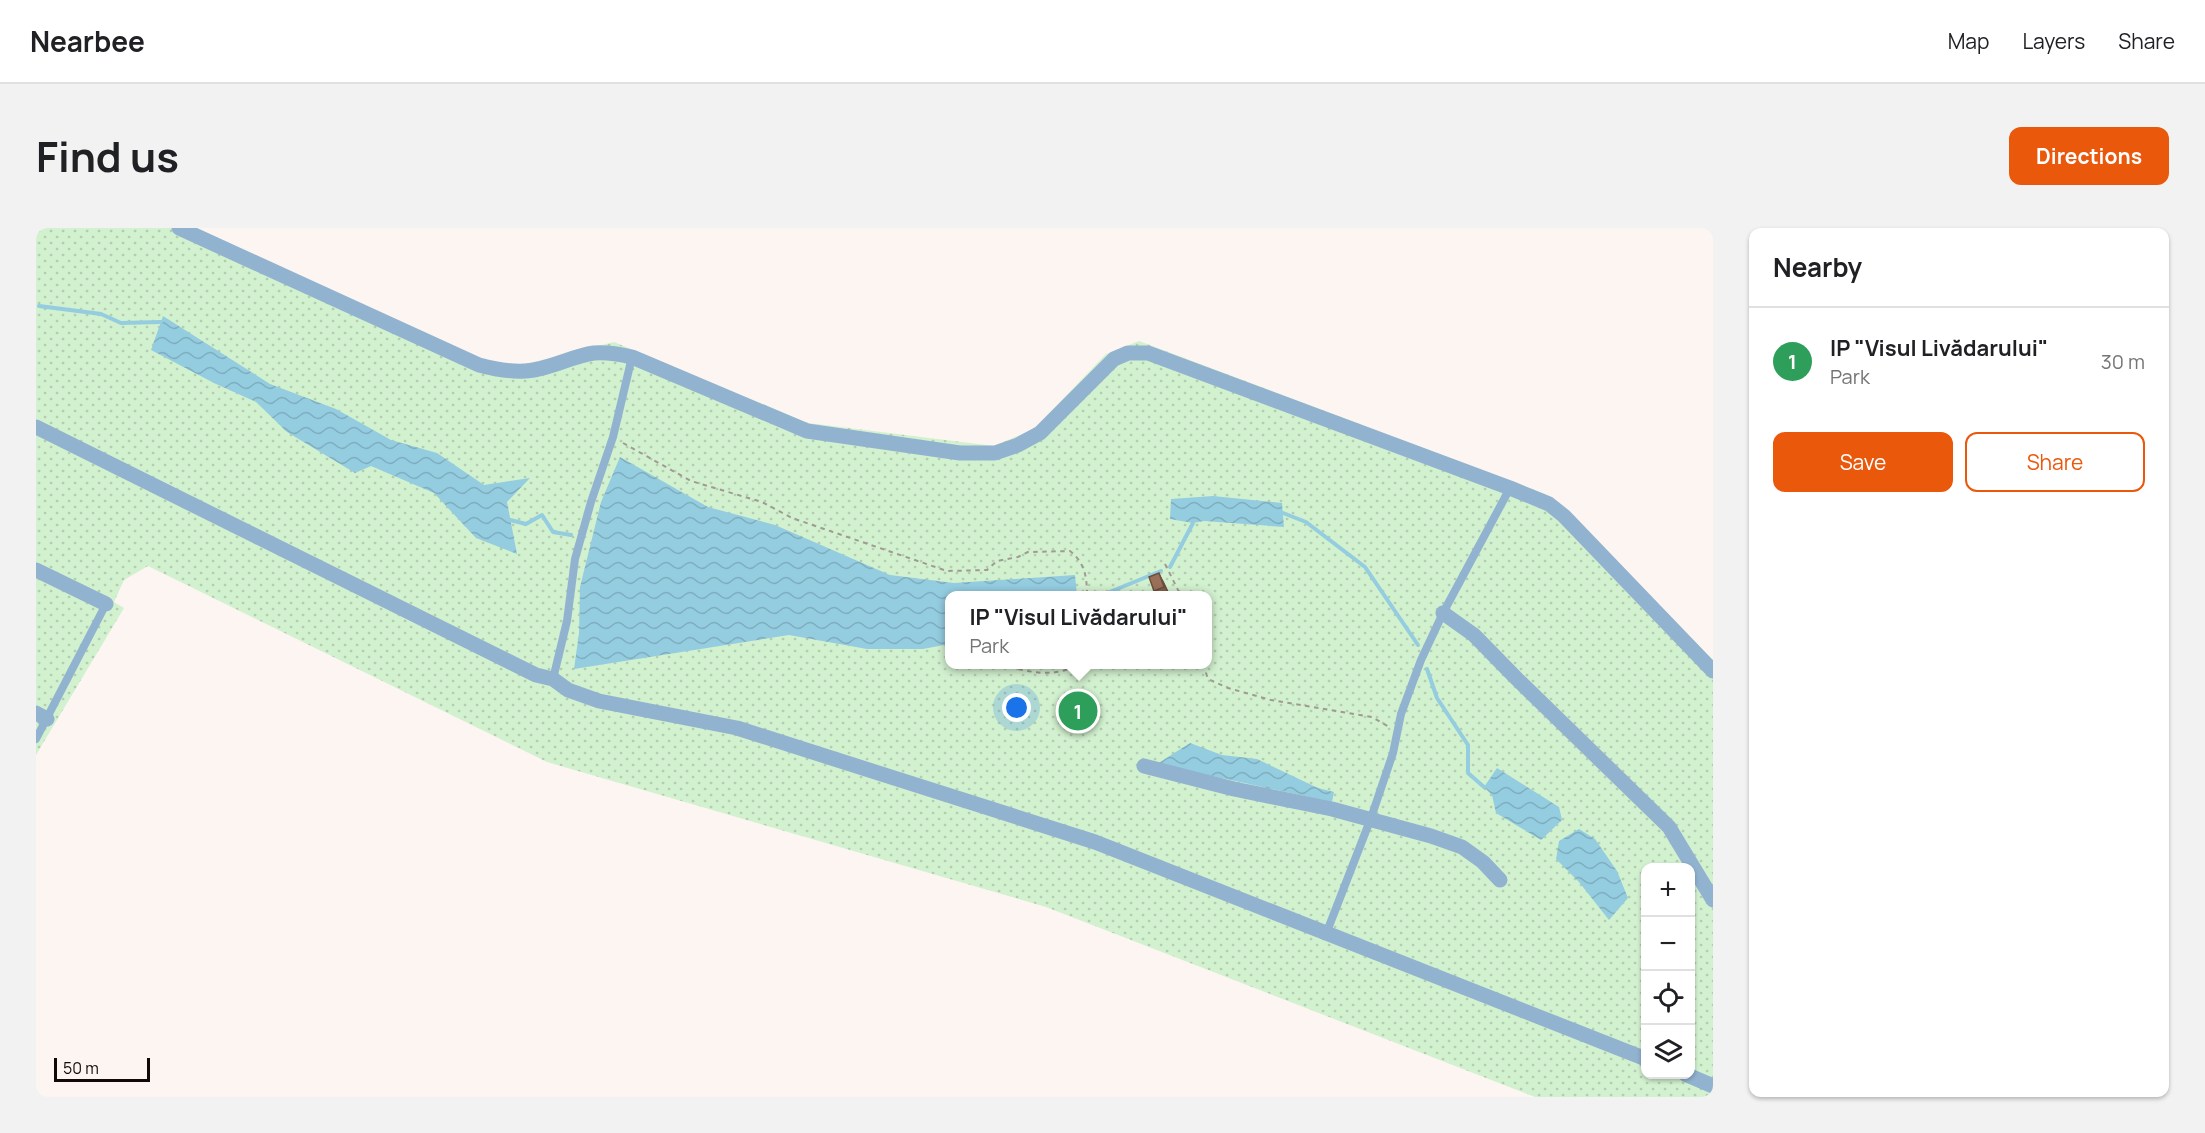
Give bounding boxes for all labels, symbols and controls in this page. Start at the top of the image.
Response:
text: Nearbee [30,22,145,60]
text: Map [1948,27,1989,55]
text: Layers [2022,27,2085,55]
text: Share [2118,27,2175,55]
text: Find us [36,127,179,185]
button: Directions [2009,127,2169,185]
text: Nearby [1773,249,1862,285]
text: IP "Visul Livădarului" [1830,333,2048,363]
text: 1 [1788,348,1797,375]
text: 30 m [2101,348,2145,375]
text: Park [1830,363,1870,390]
button: Save [1773,432,1953,492]
button: Share [1965,432,2145,492]
popup [945,591,1212,669]
text: IP "Visul Livădarului" [969,602,1188,632]
text: Park [969,632,1009,659]
pin: 1 [1058,688,1098,734]
your location [1002,693,1031,722]
map controls [1641,863,1695,1079]
button: + [1641,863,1695,917]
button: − [1641,917,1695,971]
button: locate [1641,971,1695,1025]
button: layers [1641,1025,1695,1079]
scale bar [54,1055,150,1082]
text: 50 m [63,1057,99,1079]

